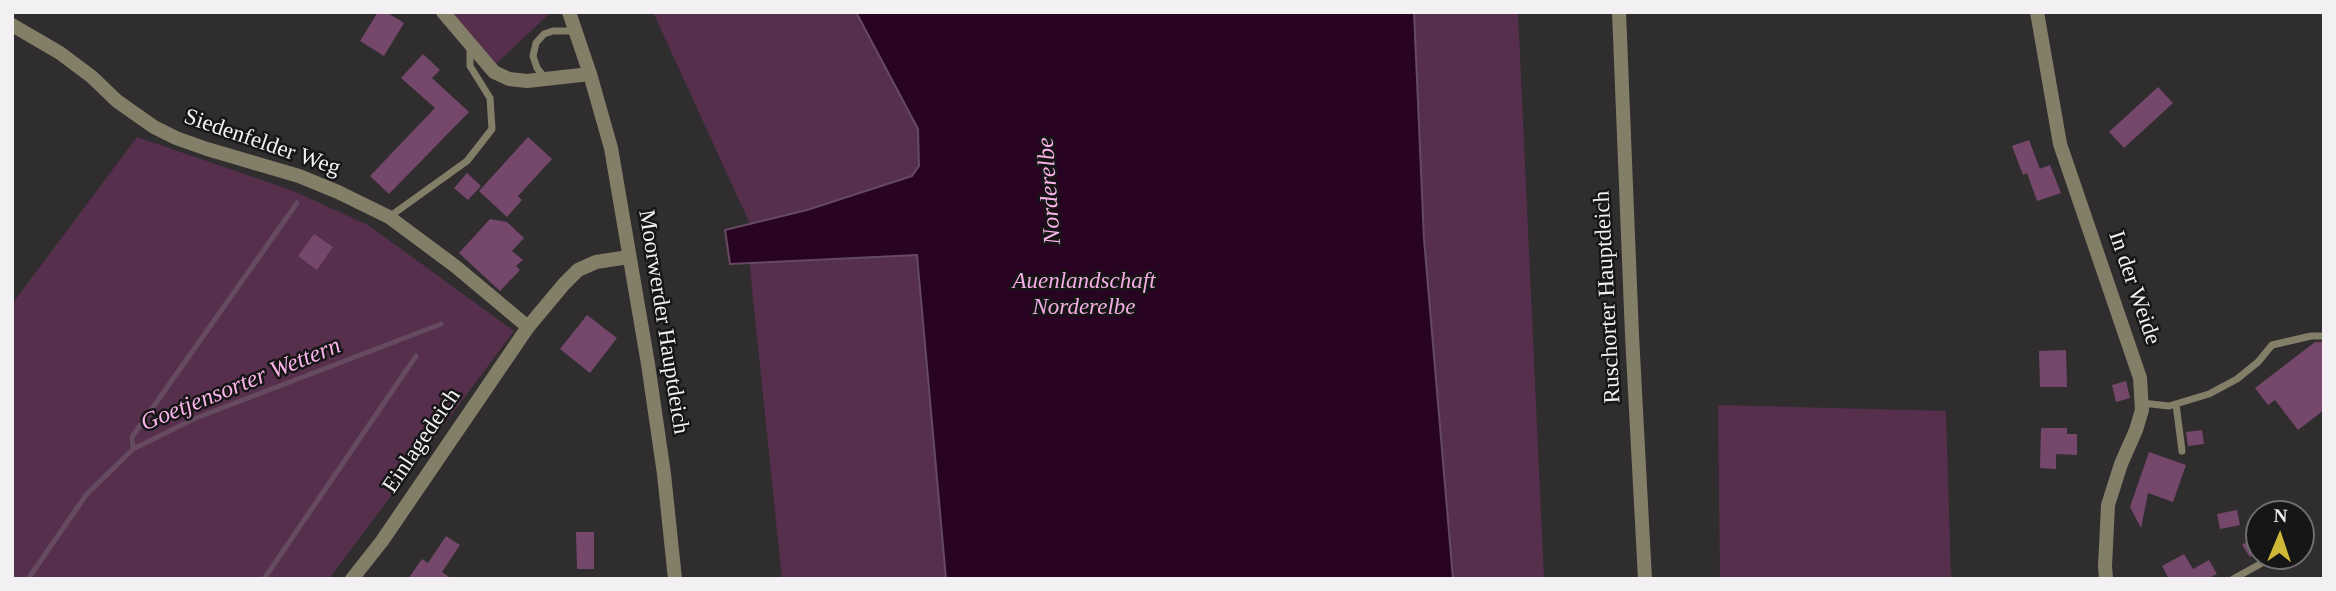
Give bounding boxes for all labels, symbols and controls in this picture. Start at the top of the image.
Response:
street label: Siedenfelder Weg [180,103,344,183]
water label: Norderelbe [1032,136,1068,246]
street label: Ruschorter Hauptdeich [1589,190,1627,404]
street label: Moorwerder Hauptdeich [632,208,694,436]
street label: In der Weide [2102,228,2166,348]
park label: Auenlandschaft Norderelbe [1012,268,1156,322]
water label: Goetjensorter Wettern [137,332,345,438]
street label: Einlagedeich [377,384,467,498]
north arrow [2245,500,2315,570]
text: N [2273,505,2288,526]

